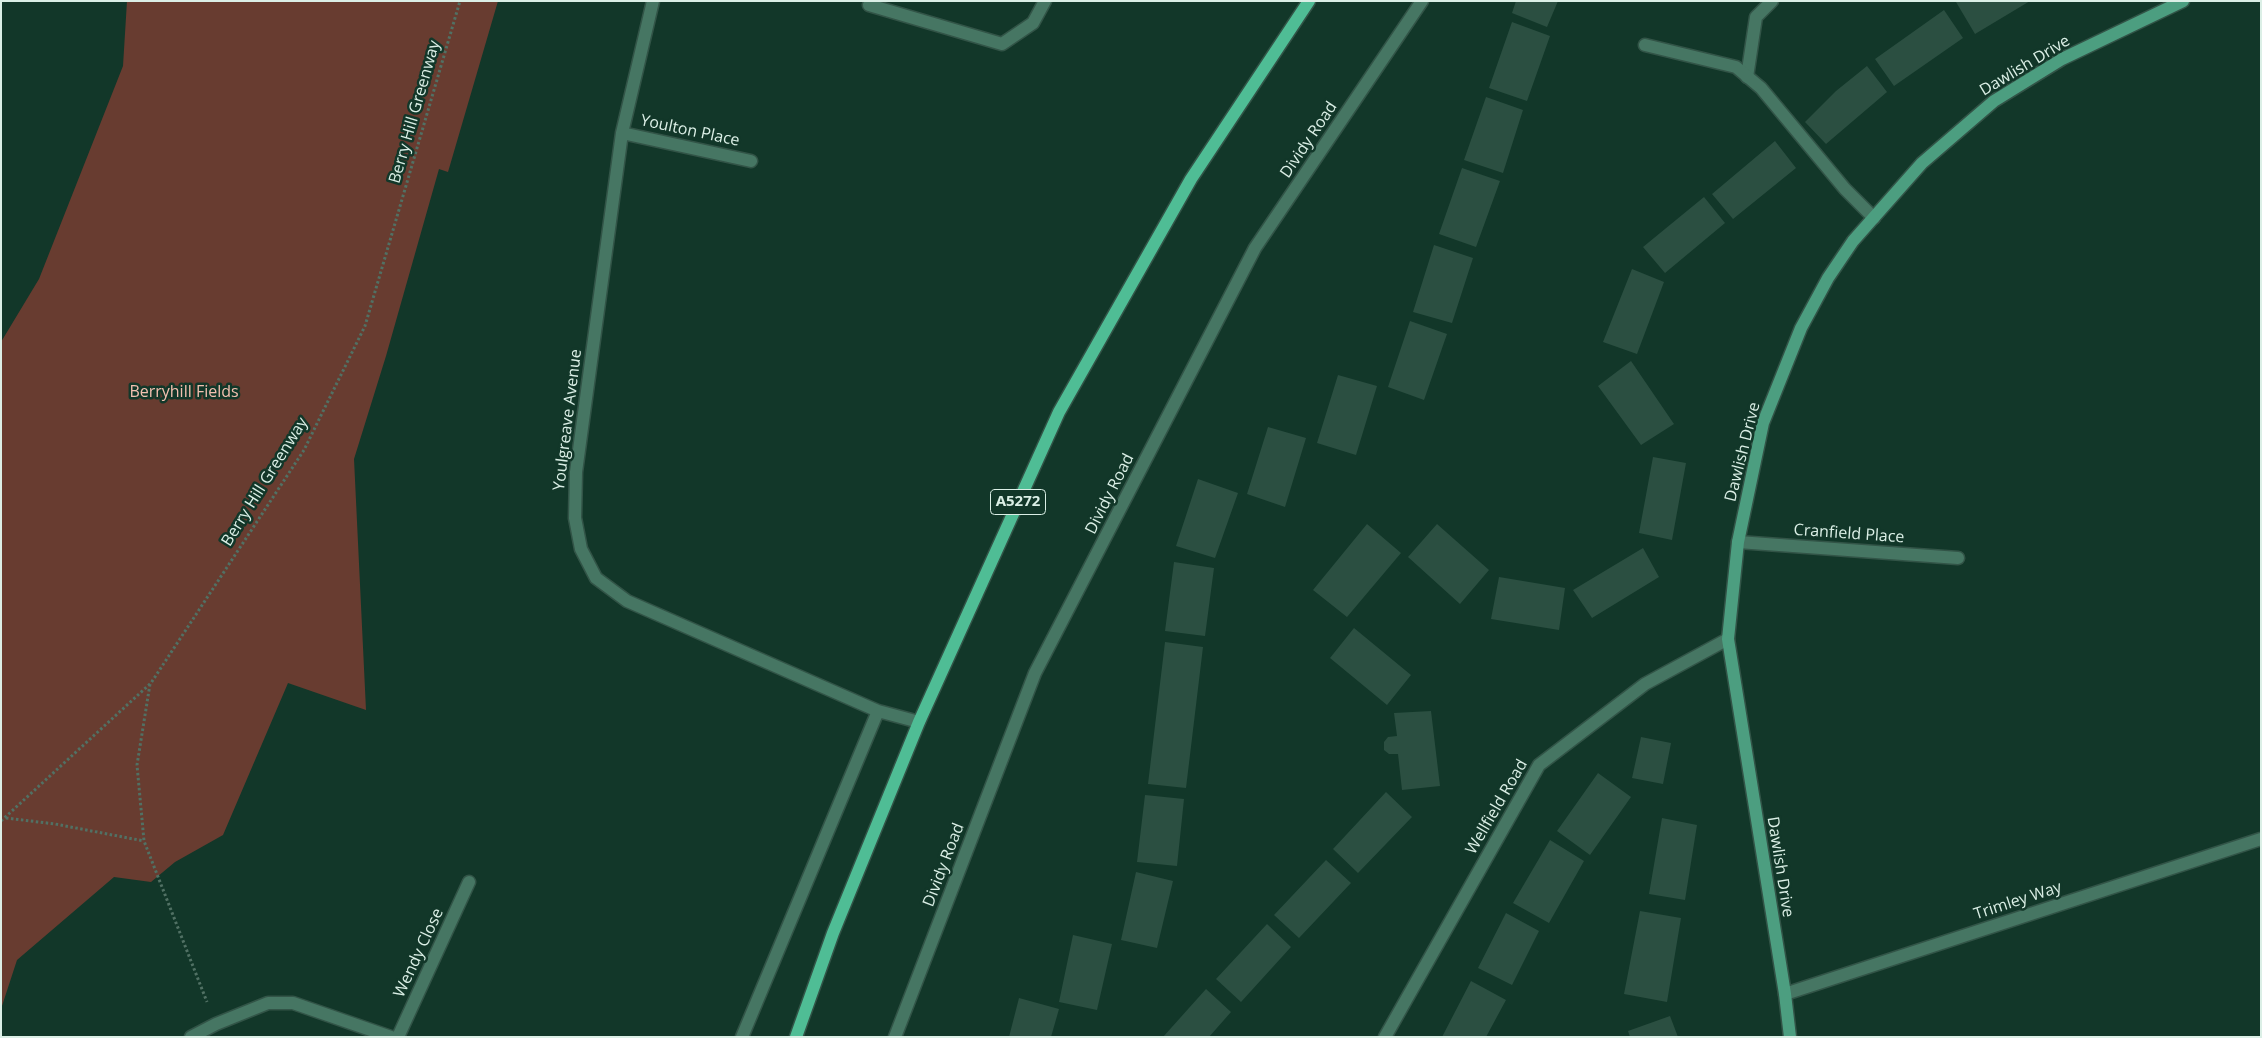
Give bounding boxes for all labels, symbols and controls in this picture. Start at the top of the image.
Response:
street label: Dawlish Drive [1976,32,2074,100]
street label: Berry Hill Greenway [385,38,445,186]
street label: Dividy Road [1276,98,1342,182]
street label: Youlton Place [639,111,741,151]
street label: Youlgreave Avenue [550,348,586,492]
park label: Berryhill Fields [129,382,239,402]
street label: Dawlish Drive [1721,400,1765,504]
street label: Berry Hill Greenway [218,414,312,550]
street label: Dividy Road [1082,451,1138,537]
road number: A5272 [990,490,1046,514]
street label: Cranfield Place [1793,521,1905,547]
street label: Wellfield Road [1462,756,1532,858]
street label: Dawlish Drive [1763,815,1797,919]
street label: Dividy Road [919,821,969,909]
street label: Trimley Way [1972,878,2064,924]
street label: Wendy Close [390,905,448,1001]

